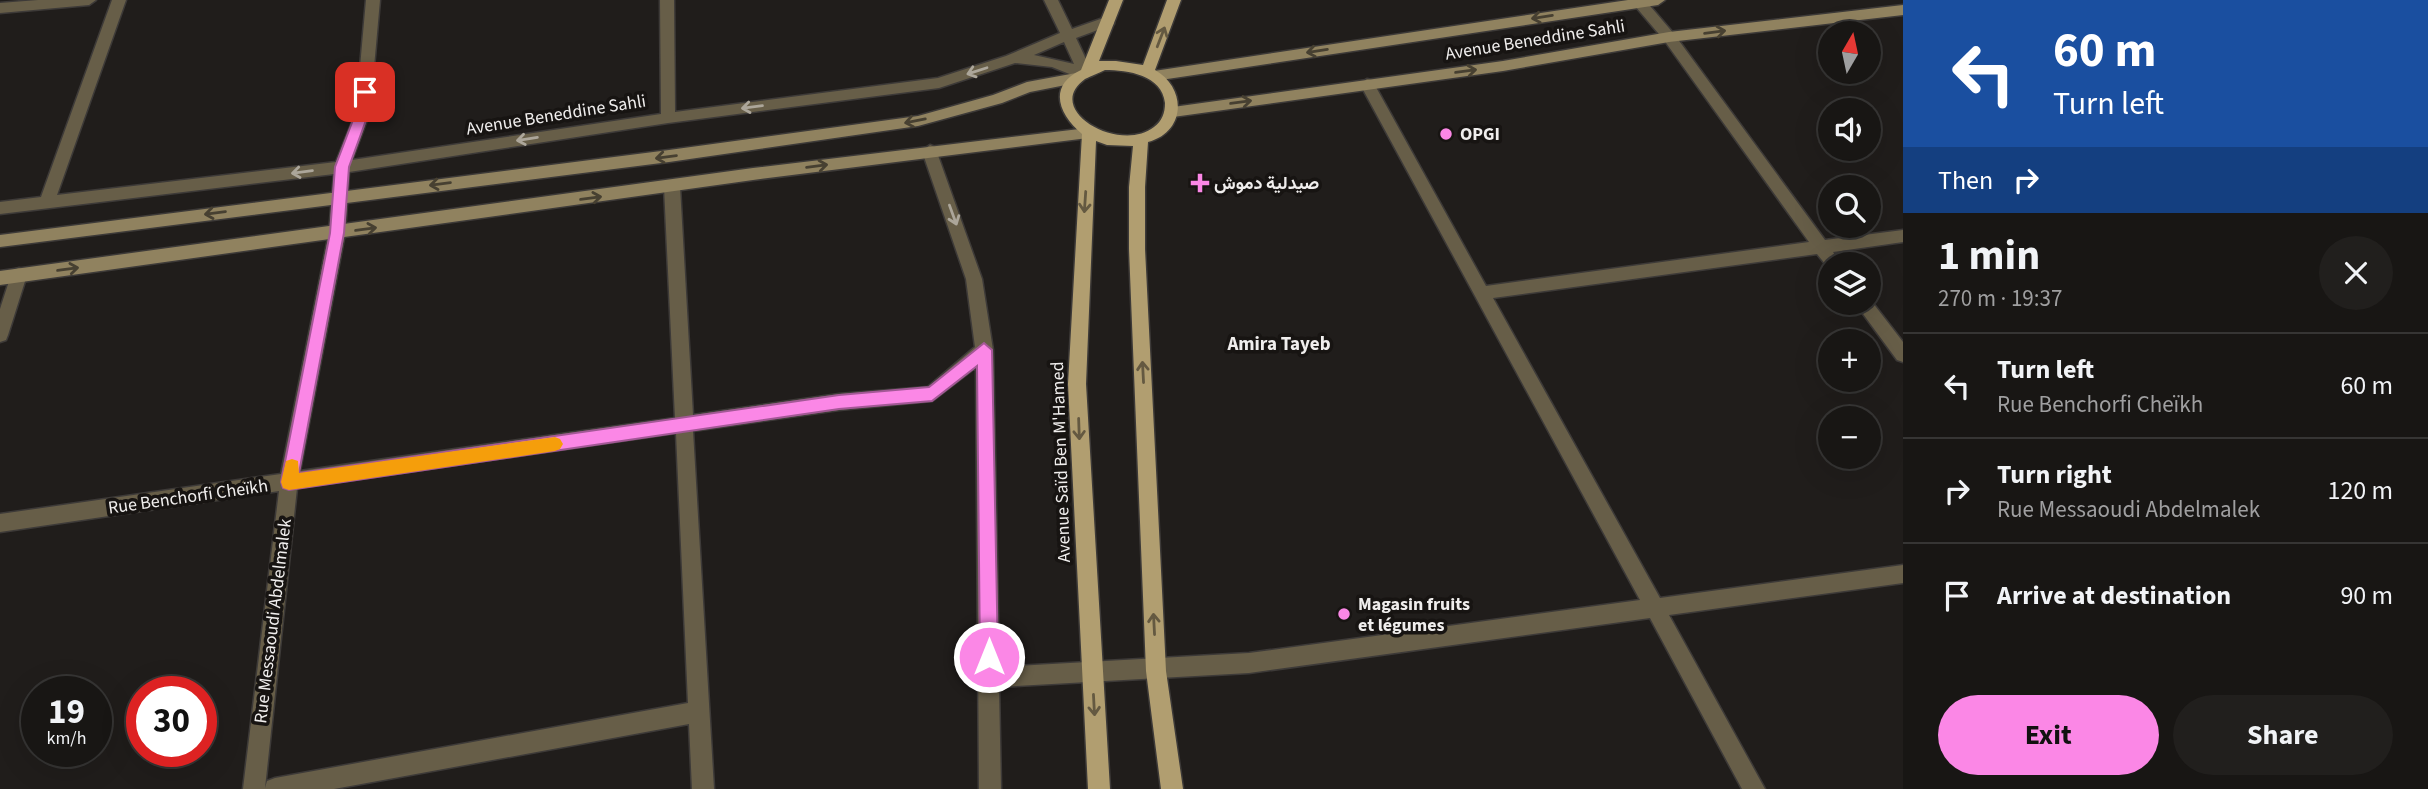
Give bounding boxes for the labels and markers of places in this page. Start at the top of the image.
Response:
pin [335,62,395,122]
place label: OPGI [1460,122,1500,147]
marker: OPGI [1438,126,1454,142]
place label: صيدلية دموش [1214,171,1319,196]
marker: صيدلية دموش [1192,175,1208,191]
place label: Magasin fruits et légumes [1358,592,1470,638]
marker: Magasin fruits et légumes [1336,606,1352,622]

